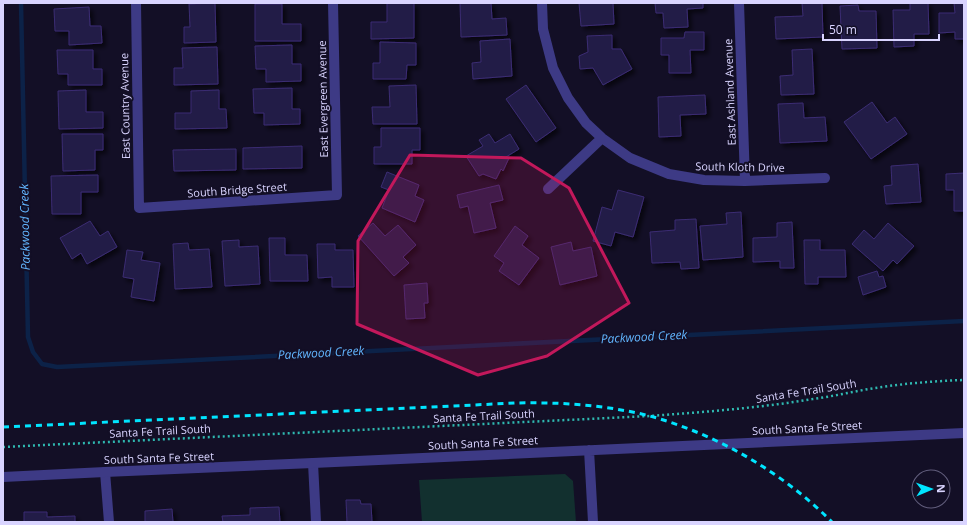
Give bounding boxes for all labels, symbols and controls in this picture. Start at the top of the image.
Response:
scale bar [823,16,939,42]
text: 50 m [829,21,857,38]
street label: East Ashland Avenue [720,38,739,146]
street label: East Evergreen Avenue [314,40,331,158]
street label: East Country Avenue [116,53,133,159]
street label: South Kloth Drive [695,158,785,175]
street label: South Bridge Street [187,179,287,200]
water label: Packwood Creek [15,182,34,270]
water label: Packwood Creek [600,326,689,347]
water label: Packwood Creek [277,342,366,363]
street label: Santa Fe Trail South [755,375,857,406]
street label: Santa Fe Trail South [433,405,535,426]
street label: South Santa Fe Street [752,417,862,438]
street label: Santa Fe Trail South [109,420,211,441]
street label: South Santa Fe Street [428,432,538,453]
street label: South Santa Fe Street [104,448,214,467]
north arrow [911,469,951,509]
text: N [934,484,949,493]

